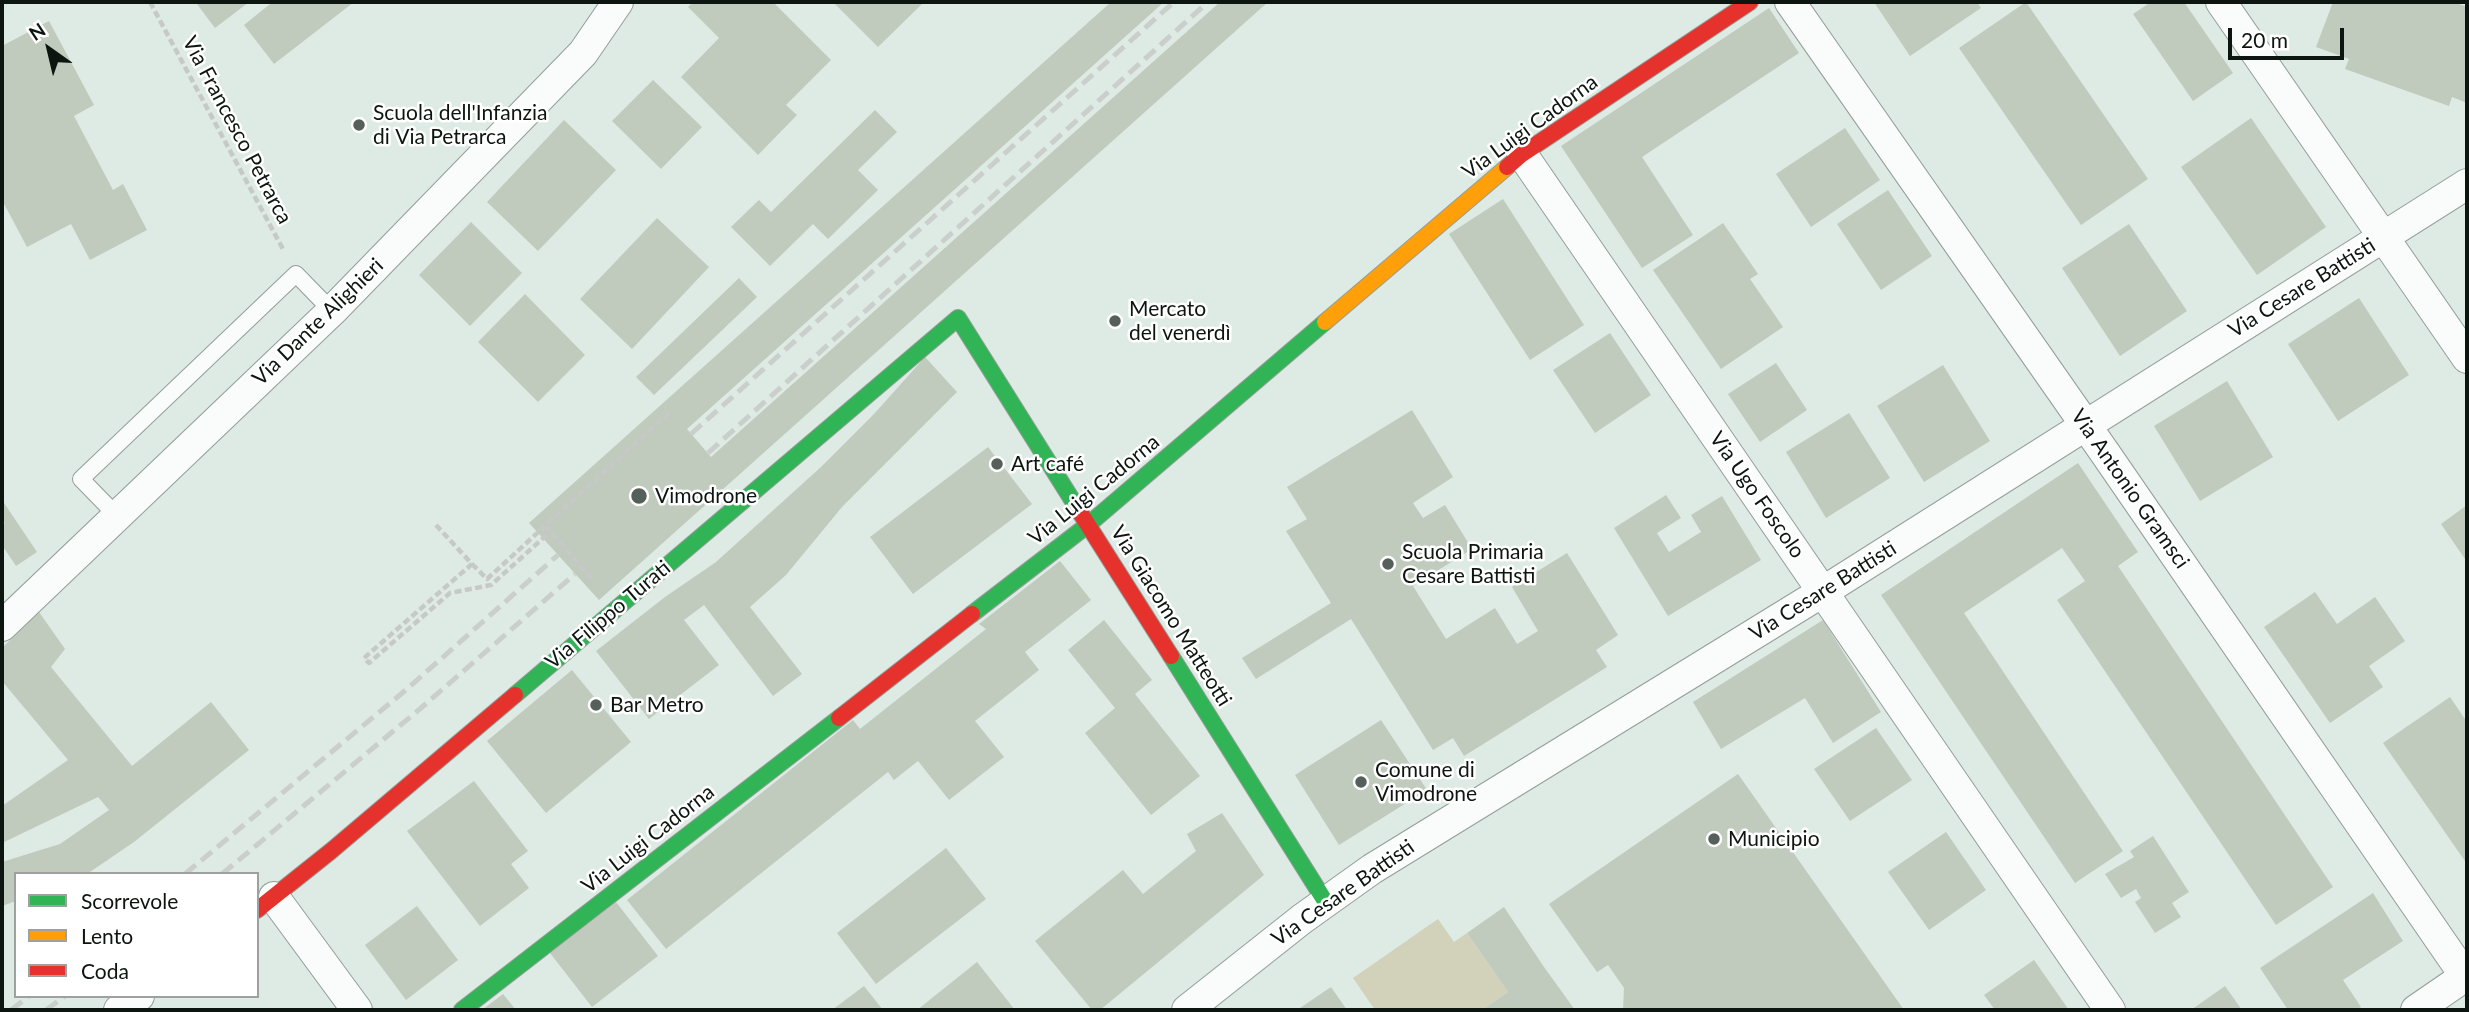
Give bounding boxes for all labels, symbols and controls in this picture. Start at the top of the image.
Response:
north arrow [14,14,84,84]
scale bar [2231,14,2346,58]
text: N [24,18,49,45]
text: 20 m [2241,27,2288,52]
street label: Via Francesco Petrarca [177,32,297,228]
street label: Via Luigi Cadorna [1457,69,1603,185]
place label: Scuola dell'Infanzia di Via Petrarca [373,100,547,150]
marker: Scuola dell'Infanzia di Via Petrarca [351,117,367,133]
street label: Via Cesare Battisti [2224,233,2380,343]
street label: Via Dante Alighieri [247,253,389,391]
place label: Mercato del venerdì [1129,296,1231,346]
marker: Mercato del venerdì [1107,313,1123,329]
street label: Via Antonio Gramsci [2066,404,2194,574]
street label: Via Ugo Foscolo [1704,427,1810,563]
street label: Via Luigi Cadorna [1023,429,1165,551]
place label: Art café [1011,451,1084,477]
marker: Art café [989,456,1005,472]
place label: Vimodrone [655,483,757,509]
marker: Vimodrone [629,486,649,506]
street label: Via Giacomo Matteotti [1105,521,1237,711]
street label: Via Cesare Battisti [1745,536,1901,646]
place label: Scuola Primaria Cesare Battisti [1402,539,1544,589]
street label: Via Filippo Turati [540,555,676,675]
marker: Scuola Primaria Cesare Battisti [1380,556,1396,572]
place label: Bar Metro [610,692,704,718]
marker: Bar Metro [588,697,604,713]
place label: Comune di Vimodrone [1375,757,1477,807]
marker: Comune di Vimodrone [1353,774,1369,790]
street label: Via Luigi Cadorna [577,779,719,899]
place label: Municipio [1728,826,1820,852]
marker: Municipio [1706,831,1722,847]
street label: Via Cesare Battisti [1267,834,1419,952]
legend [14,872,259,998]
text: Scorrevole [81,888,178,913]
text: Lento [81,923,133,948]
text: Coda [81,958,129,983]

